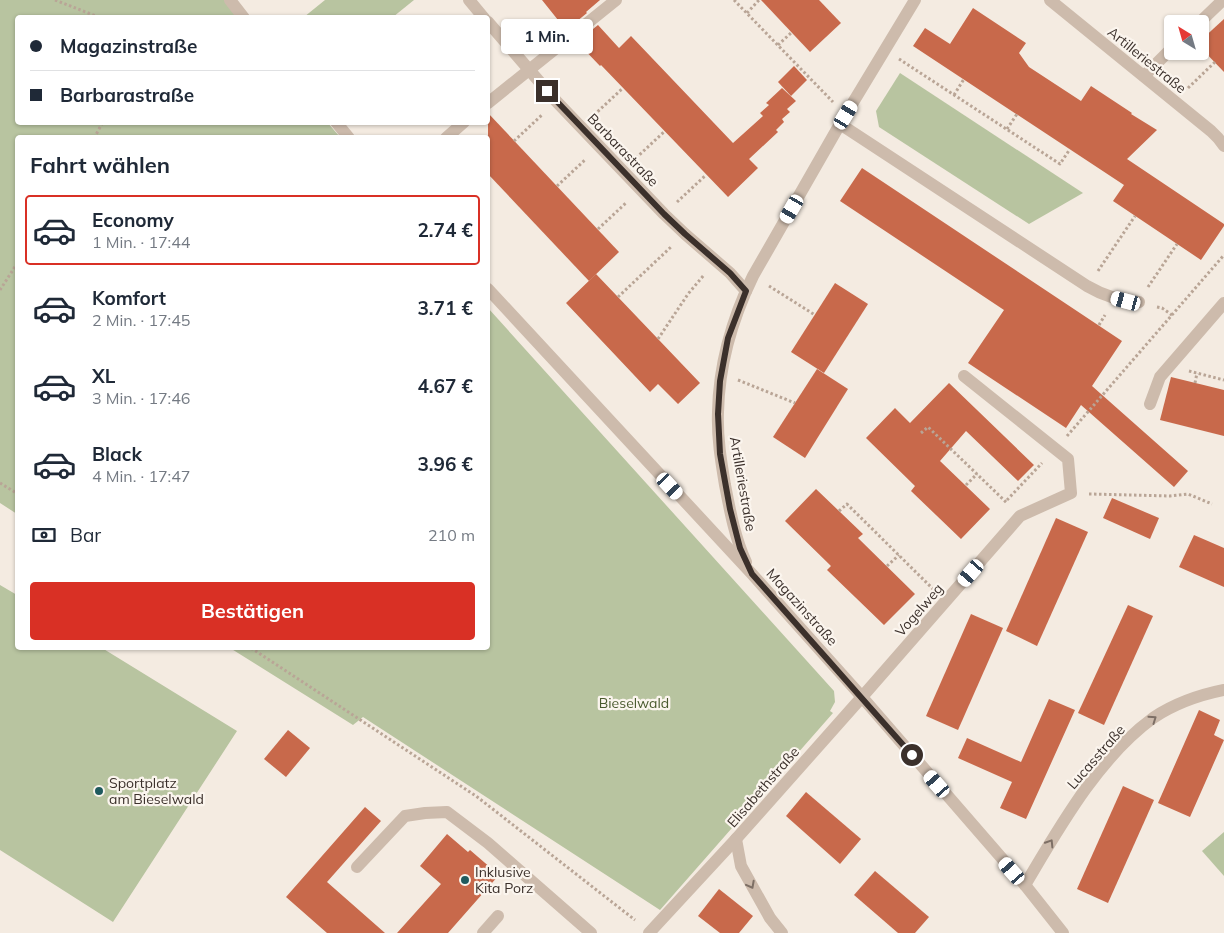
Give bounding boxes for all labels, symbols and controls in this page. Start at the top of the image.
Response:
north arrow [1164,15,1209,60]
map controls [1164,15,1209,60]
callout: 1 Min. [501,18,593,54]
street label: Artilleriestraße [1104,23,1190,97]
text: 1 Min. [524,26,570,46]
text: Magazinstraße [60,34,197,58]
route end [536,80,558,102]
text: Barbarastraße [60,83,194,107]
car [831,98,860,132]
street label: Barbarastraße [584,110,662,190]
text: Fahrt wählen [30,151,170,179]
car [778,192,805,226]
icon: car [32,208,77,253]
text: Economy [92,208,174,232]
text: 2.74 € [417,218,473,242]
text: 1 Min. · 17:44 [92,232,190,252]
icon: car [32,286,77,331]
text: Komfort [92,286,166,310]
car [1109,290,1142,312]
text: 3.71 € [417,296,473,320]
text: 2 Min. · 17:45 [92,310,190,330]
icon: car [32,364,77,409]
text: XL [92,364,115,388]
text: 4.67 € [417,374,473,398]
text: 3 Min. · 17:46 [92,388,190,408]
street label: Artilleriestraße [726,435,760,533]
icon: car [32,442,77,487]
text: Black [92,442,142,466]
text: 3.96 € [417,452,473,476]
text: 4 Min. · 17:47 [92,466,190,486]
car [654,470,685,502]
icon: cash [30,521,58,549]
text: Bar [70,523,101,547]
text: 210 m [428,525,475,545]
car [955,557,986,589]
street label: Magazinstraße [763,565,841,649]
street label: Vogelweg [891,580,947,640]
button: Bestätigen [30,582,475,640]
park label: Bieselwald [599,694,669,712]
one-way arrow [1147,716,1157,725]
street label: Lucasstraße [1063,721,1129,793]
street label: Elisabethstraße [723,743,803,831]
route start [901,744,923,766]
car [921,768,952,800]
place label: Sportplatz am Bieselwald [109,774,204,808]
marker: Sportplatz am Bieselwald [93,785,105,797]
one-way arrow [1044,840,1054,849]
car [996,855,1027,887]
place label: Inklusive Kita Porz [475,863,533,897]
marker: Inklusive Kita Porz [459,874,471,886]
one-way arrow [745,879,755,888]

